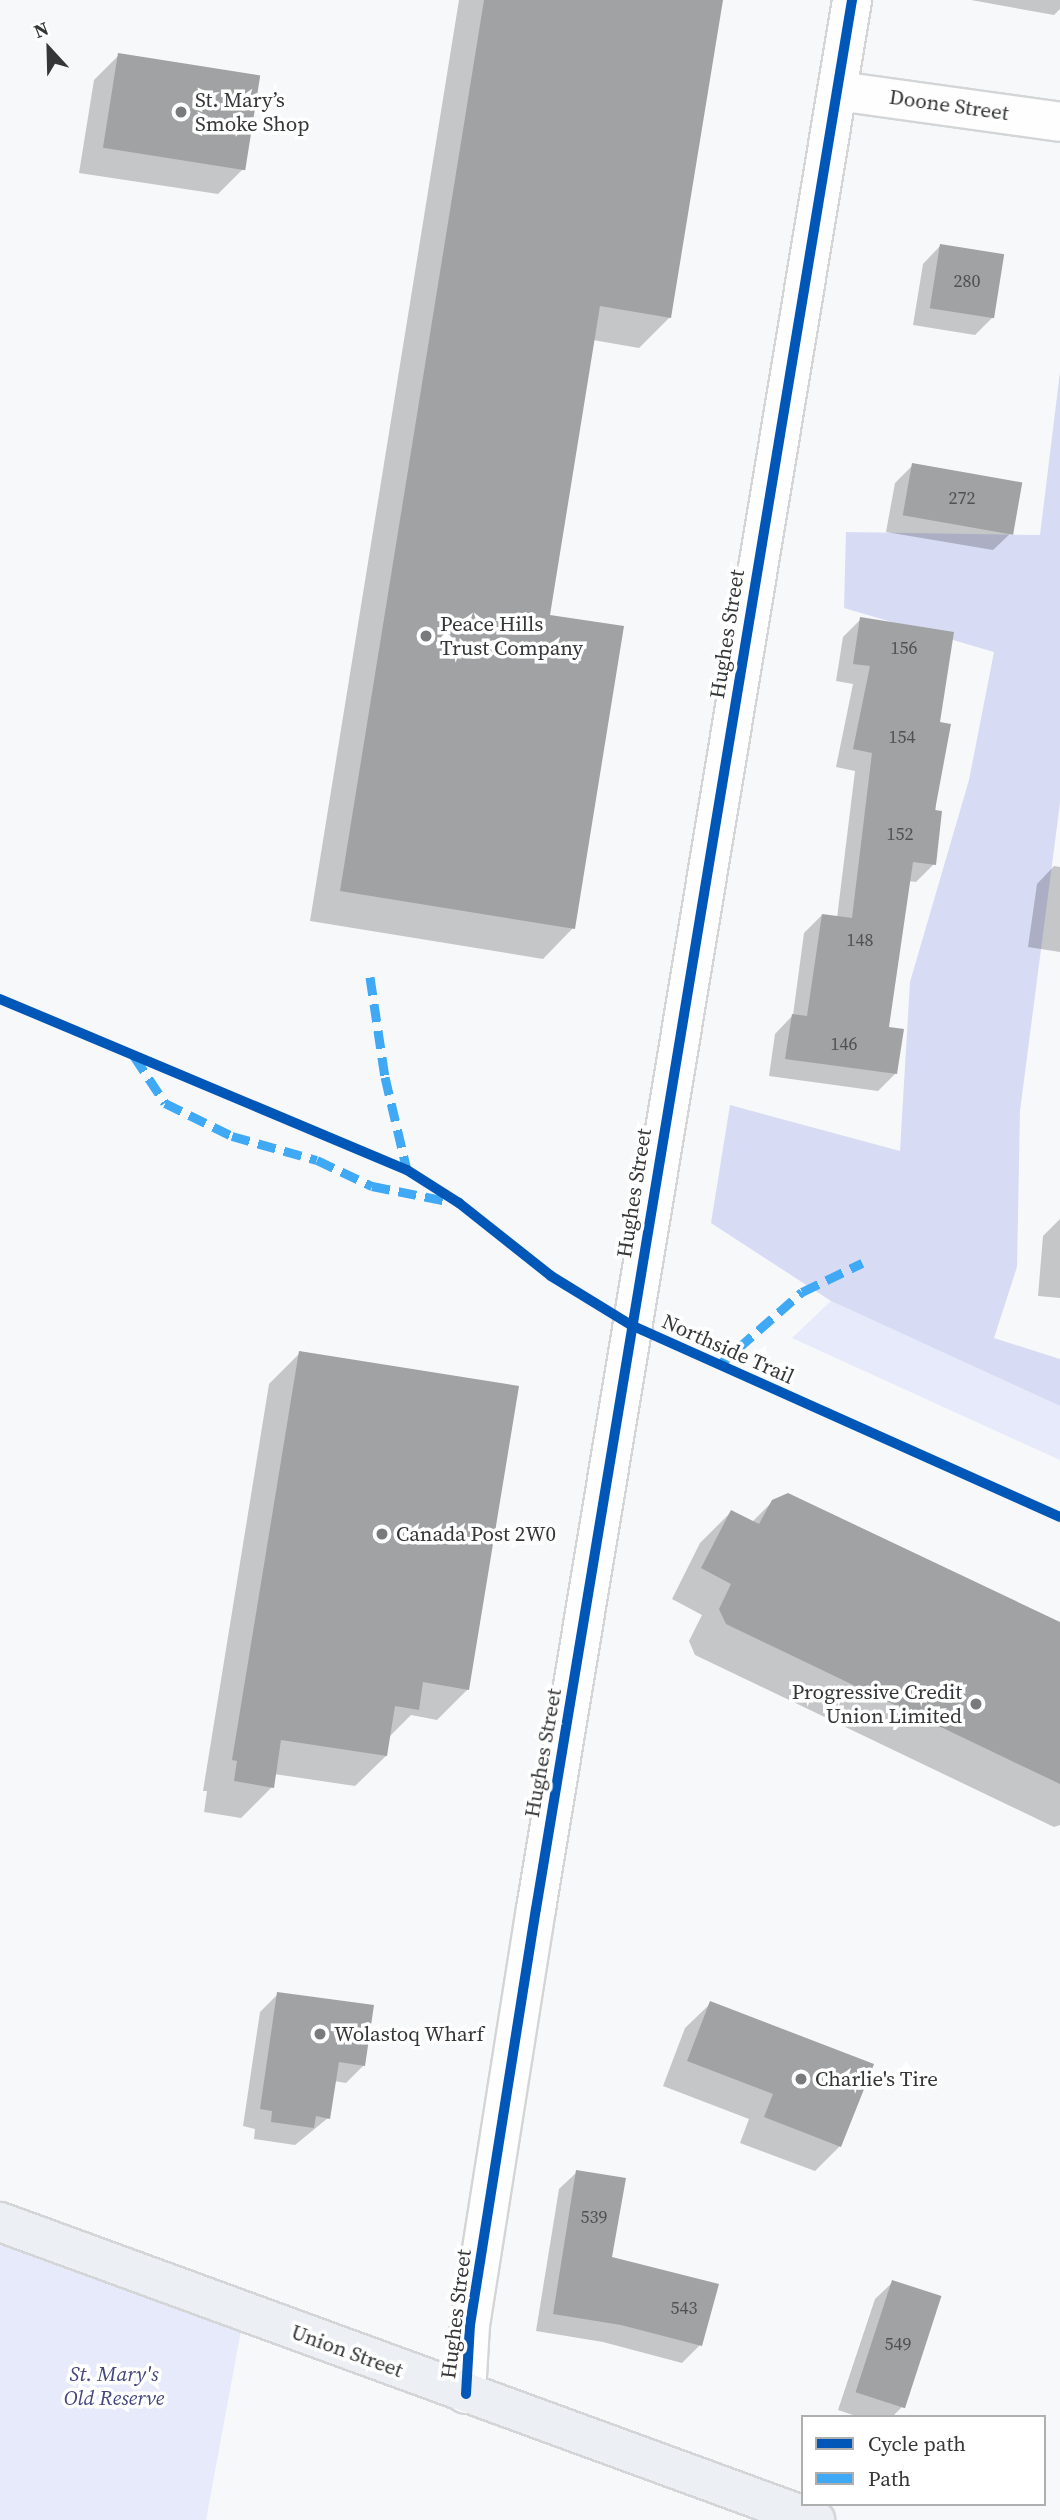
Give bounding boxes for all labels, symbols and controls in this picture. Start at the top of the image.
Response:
north arrow [14,14,84,84]
text: N [30,15,52,44]
street label: Doone Street [888,84,1010,126]
place label: St. Mary’s Smoke Shop [195,87,309,137]
marker: St. Mary’s Smoke Shop [173,104,189,120]
house number: 280 [954,270,980,292]
house number: 272 [949,487,975,509]
street label: Hughes Street [704,568,750,700]
place label: Peace Hills Trust Company [440,611,583,661]
marker: Peace Hills Trust Company [418,628,434,644]
house number: 156 [891,637,917,659]
house number: 154 [889,726,915,748]
house number: 152 [887,823,913,845]
house number: 148 [847,929,873,951]
house number: 146 [831,1033,857,1055]
street label: Hughes Street [611,1127,657,1259]
street label: Northside Trail [658,1309,798,1389]
place label: Canada Post 2W0 [396,1521,556,1547]
marker: Canada Post 2W0 [374,1526,390,1542]
place label: Progressive Credit Union Limited [792,1679,962,1729]
street label: Hughes Street [519,1687,567,1819]
marker: Progressive Credit Union Limited [968,1696,984,1712]
place label: Wolastoq Wharf [334,2021,485,2047]
marker: Wolastoq Wharf [312,2026,328,2042]
place label: Charlie's Tire [815,2066,938,2092]
marker: Charlie's Tire [793,2071,809,2087]
house number: 539 [581,2206,607,2228]
street label: Hughes Street [436,2248,476,2380]
house number: 543 [671,2297,697,2319]
street label: Union Street [288,2319,406,2383]
house number: 549 [885,2333,911,2355]
park label: St. Mary's Old Reserve [64,2361,164,2411]
legend [801,2415,1046,2506]
text: Cycle path [868,2429,966,2458]
text: Path [868,2464,911,2493]

